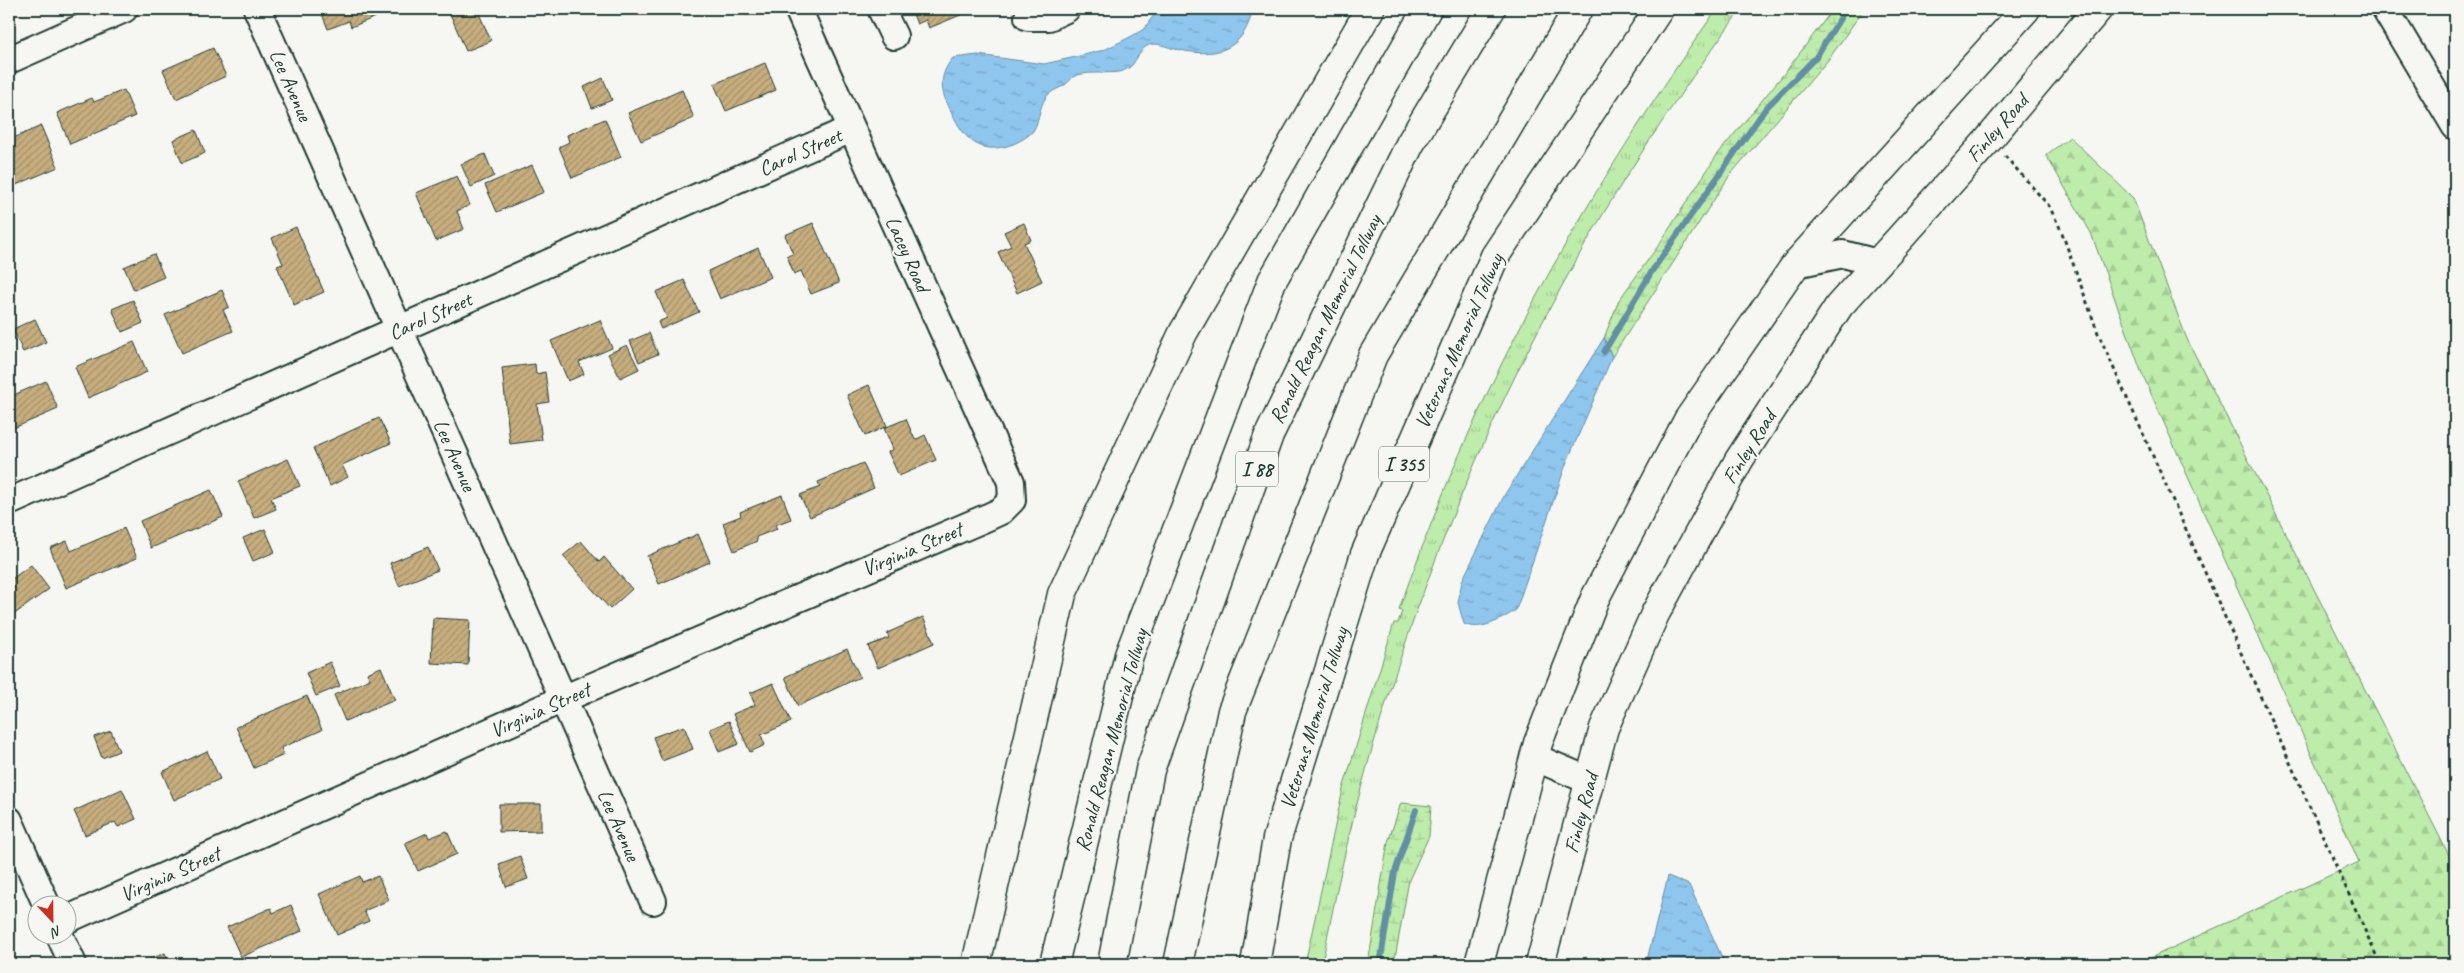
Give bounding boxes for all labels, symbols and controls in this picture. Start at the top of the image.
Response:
street label: Lee Avenue [264,45,319,126]
street label: Finley Road [1960,86,2036,167]
street label: Carol Street [755,121,847,182]
street label: Ronald Reagan Memorial Tollway [1263,209,1388,428]
street label: Lacey Road [880,212,937,298]
street label: Veterans Memorial Tollway [1409,248,1510,432]
street label: Carol Street [385,285,477,346]
street label: Finley Road [1716,402,1784,489]
street label: Lee Avenue [428,415,483,496]
road number: I 355 [1379,446,1429,482]
road number: I 88 [1236,452,1278,486]
street label: Virginia Street [858,515,969,582]
street label: Veterans Memorial Tollway [1274,622,1355,812]
street label: Ronald Reagan Memorial Tollway [1069,624,1154,854]
street label: Virginia Street [486,675,597,744]
street label: Finley Road [1558,767,1605,856]
street label: Lee Avenue [592,785,647,866]
street label: Virginia Street [116,839,227,908]
north arrow [28,896,78,946]
text: N [47,922,64,942]

